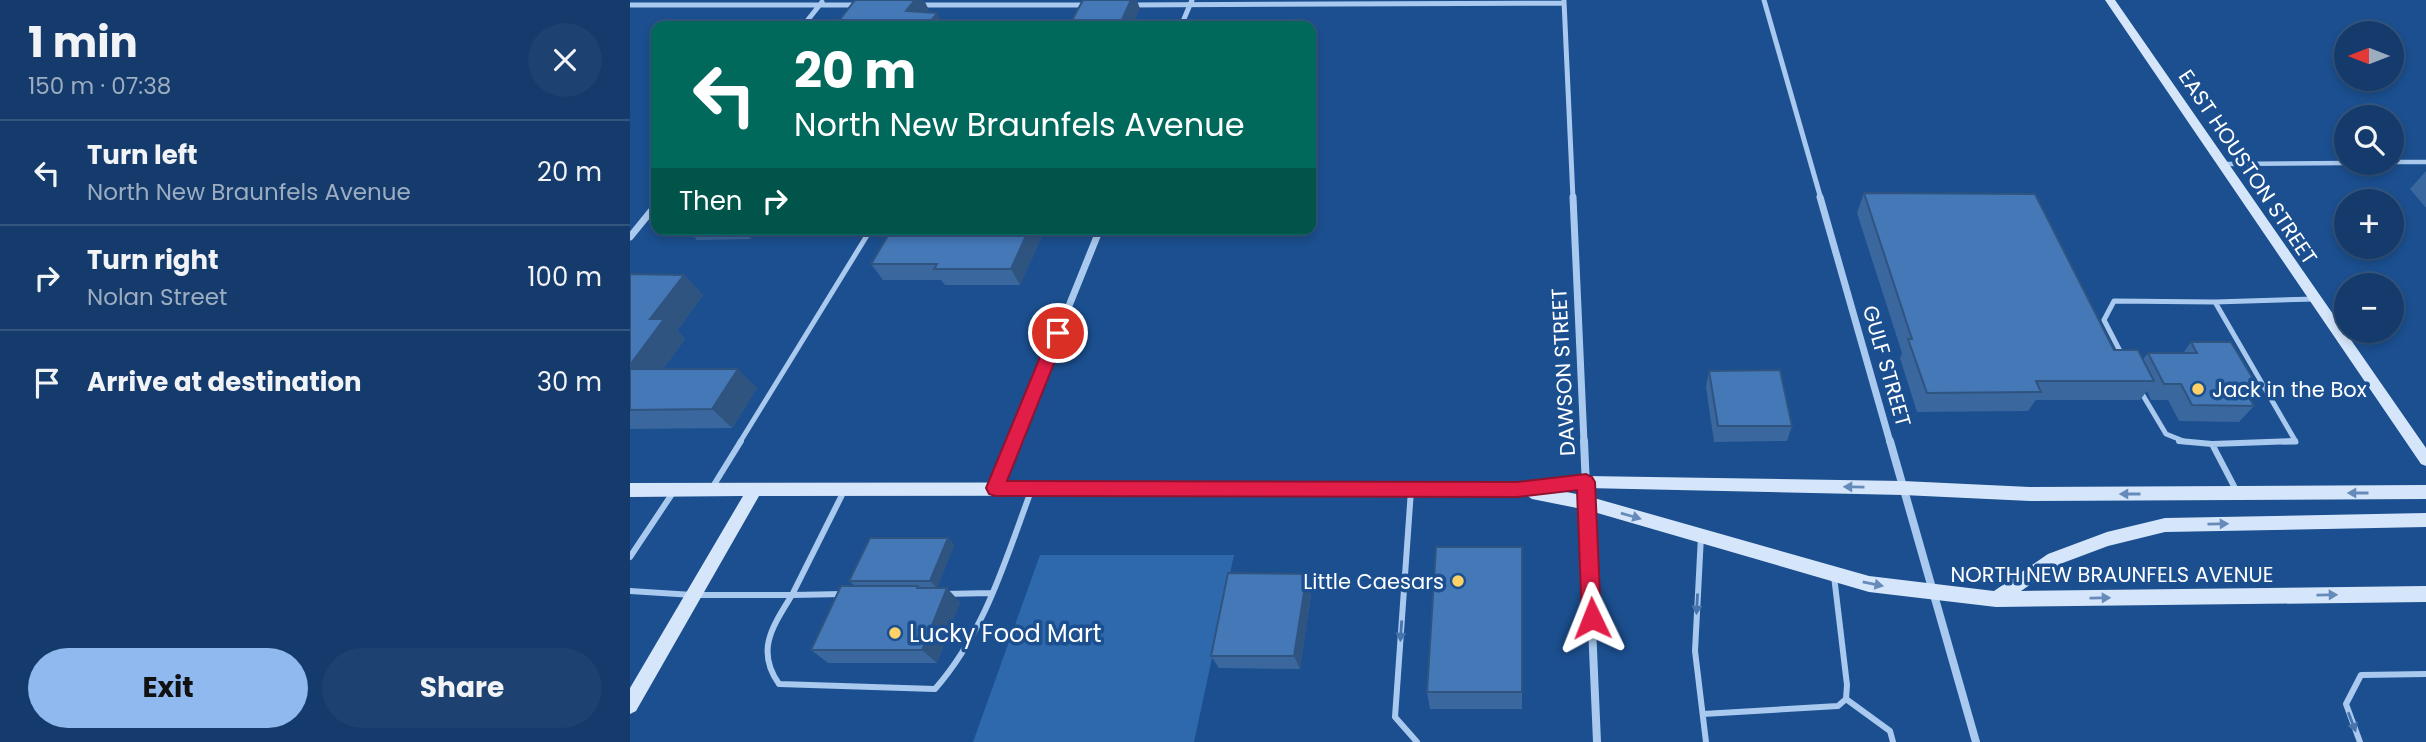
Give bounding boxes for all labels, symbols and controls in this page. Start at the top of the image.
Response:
text: 1 min [28,13,138,72]
north arrow [2334,21,2404,91]
map controls [2334,21,2404,343]
button: close [528,23,602,97]
text: 20 m [794,37,916,105]
icon: left [679,49,770,140]
street label: EAST HOUSTON STREET [2172,64,2324,270]
text: 150 m · 07:38 [28,70,171,102]
text: North New Braunfels Avenue [794,102,1245,147]
button: search [2334,105,2404,175]
text: Turn left [87,137,198,173]
icon: left [28,154,66,192]
text: 20 m [537,154,602,190]
text: North New Braunfels Avenue [87,176,411,208]
icon: right [756,182,794,220]
text: Then [679,183,742,219]
button: + [2334,189,2404,259]
text: Turn right [87,242,219,278]
icon: right [28,259,66,297]
text: 100 m [527,259,602,295]
button: − [2334,273,2404,343]
text: Nolan Street [87,281,227,313]
street label: DAWSON STREET [1544,287,1582,457]
street label: GULF STREET [1856,302,1918,430]
pin [1028,303,1088,363]
icon: arrive [1039,314,1077,352]
icon: arrive [28,364,66,402]
text: Arrive at destination [87,364,362,400]
text: 30 m [537,364,602,400]
place label: Jack in the Box [2212,375,2367,404]
marker: Jack in the Box [2190,381,2206,397]
one-way arrow [1843,482,1865,493]
one-way arrow [2347,487,2369,499]
one-way arrow [2119,488,2141,499]
one-way arrow [1621,511,1642,521]
one-way arrow [2207,518,2229,530]
street label: NORTH NEW BRAUNFELS AVENUE [1950,560,2274,589]
place label: Little Caesars [1303,567,1444,596]
marker: Little Caesars [1450,573,1466,589]
one-way arrow [1862,579,1884,590]
position arrow [1555,581,1629,655]
one-way arrow [2317,590,2339,601]
one-way arrow [2089,592,2111,604]
one-way arrow [1692,593,1703,615]
place label: Lucky Food Mart [909,617,1102,650]
one-way arrow [1395,620,1406,642]
marker: Lucky Food Mart [887,625,903,641]
button: Exit [28,648,308,728]
button: Share [322,648,602,728]
one-way arrow [2347,711,2358,732]

